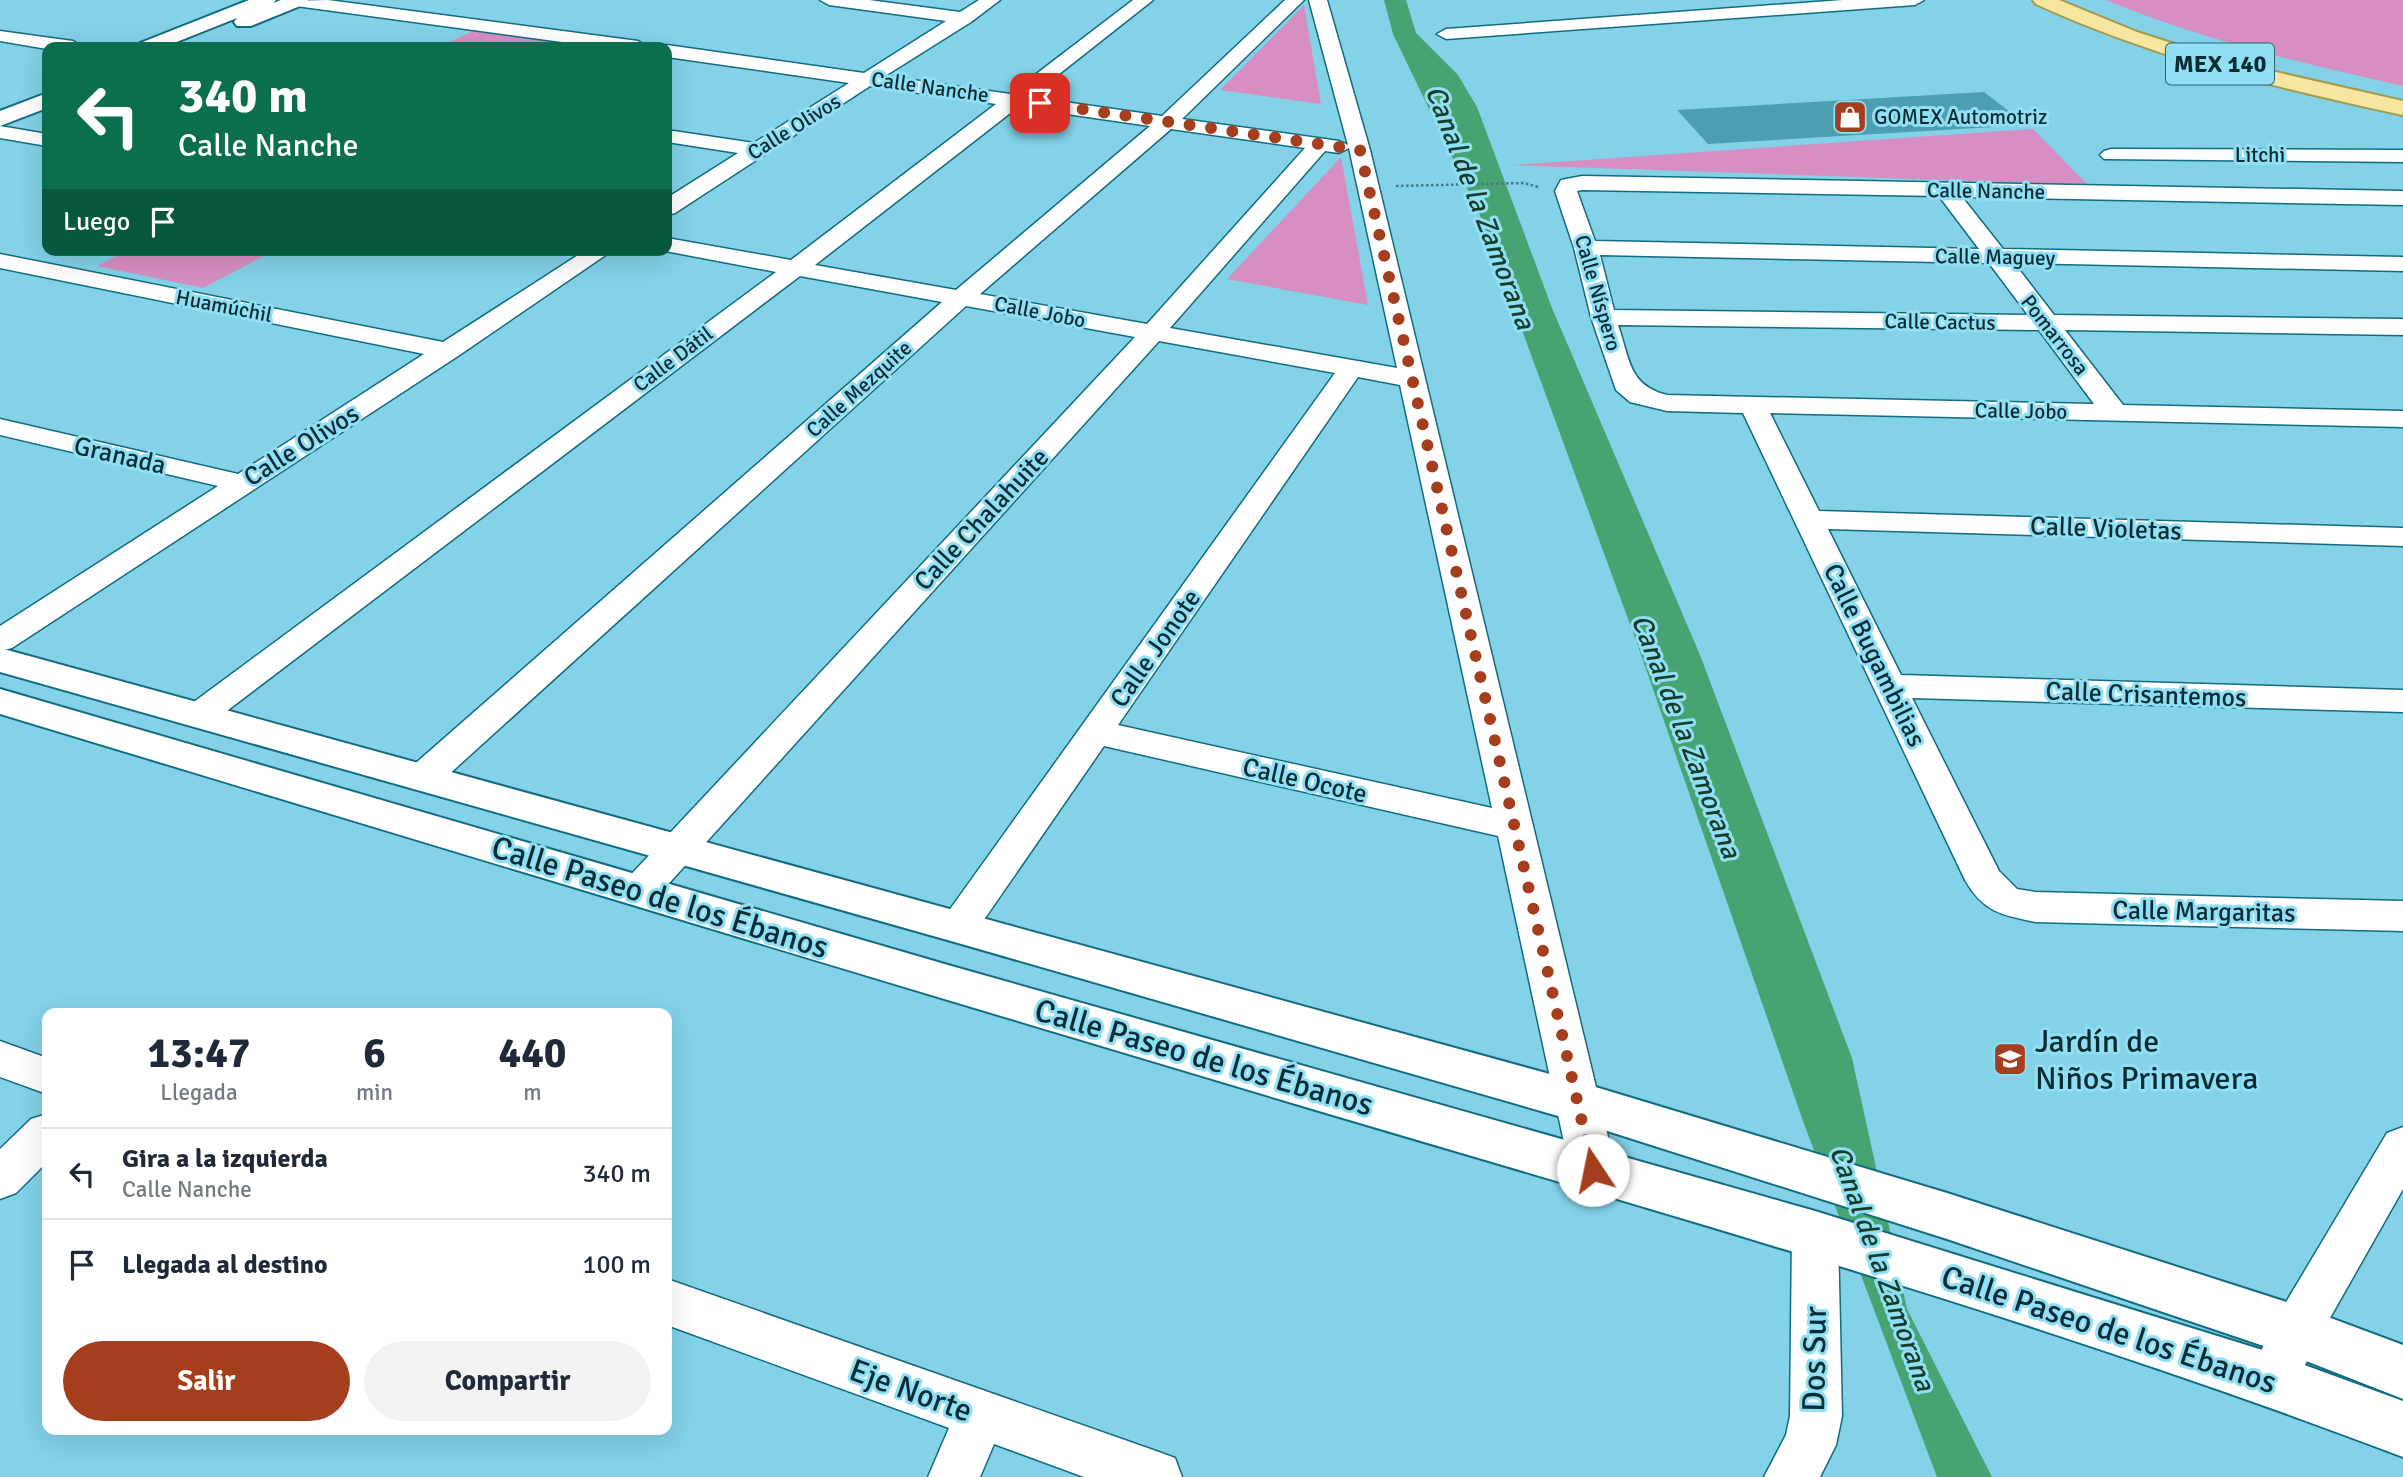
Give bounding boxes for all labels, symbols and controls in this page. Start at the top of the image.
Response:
road number: MEX 140 [2166,43,2274,84]
text: 340 m [178,66,308,126]
street label: Calle Nanche [870,66,990,108]
icon: left [63,70,154,161]
pin [1010,73,1070,133]
water label: Canal de la Zamorana [1418,81,1543,335]
icon: arrive [1021,84,1059,122]
street label: Calle Olivos [743,88,845,166]
shop icon: GOMEX Automotriz [1831,98,1869,136]
place label: GOMEX Automotriz [1874,104,2047,130]
text: Calle Nanche [178,126,358,165]
street label: Litchi [2235,142,2285,168]
street label: Calle Nanche [1927,177,2045,205]
icon: arrive [144,203,182,241]
text: Luego [63,206,130,238]
street label: Calle Níspero [1569,232,1627,354]
street label: Calle Maguey [1935,243,2056,271]
street label: Huamúchil [174,284,274,328]
street label: Pomarrosa [2015,289,2095,381]
street label: Calle Jobo [992,290,1088,334]
street label: Calle Cactus [1884,308,1996,336]
street label: Calle Dátil [628,321,718,397]
street label: Calle Mezquite [801,335,917,443]
street label: Calle Jobo [1975,397,2067,425]
street label: Calle Olivos [238,398,365,494]
street label: Granada [71,430,169,482]
street label: Calle Chalahuite [908,442,1056,598]
street label: Calle Violetas [2030,510,2182,548]
street label: Calle Bugambilias [1816,559,1932,752]
street label: Calle Jonote [1104,583,1208,714]
water label: Canal de la Zamorana [1624,610,1749,864]
street label: Calle Crisantemos [2045,675,2247,715]
street label: Calle Ocote [1240,751,1370,811]
street label: Calle Paseo de los Ébanos [487,828,833,967]
street label: Calle Margaritas [2112,894,2296,930]
street label: Calle Paseo de los Ébanos [1030,991,1377,1124]
place label: Jardín de Niños Primavera [2035,1022,2258,1098]
text: 13:47 [147,1028,251,1079]
text: 6 [363,1028,386,1079]
text: 440 [498,1028,567,1079]
school or university icon: Jardín de Niños Primavera [1991,1040,2029,1078]
text: Llegada [160,1078,238,1107]
text: min [356,1078,393,1107]
text: m [523,1078,542,1107]
position arrow [1556,1133,1630,1207]
water label: Canal de la Zamorana [1822,1141,1943,1396]
text: Gira a la izquierda [122,1143,328,1175]
icon: left [63,1155,101,1193]
text: 340 m [582,1158,651,1190]
text: Calle Nanche [122,1175,252,1204]
icon: arrive [63,1246,101,1284]
text: Llegada al destino [122,1249,328,1281]
text: 100 m [582,1249,651,1281]
street label: Calle Paseo de los Ébanos [1936,1257,2281,1402]
street label: Dos Sur [1794,1306,1835,1412]
button: Salir [63,1341,350,1421]
button: Compartir [364,1341,651,1421]
street label: Eje Norte [844,1350,978,1431]

